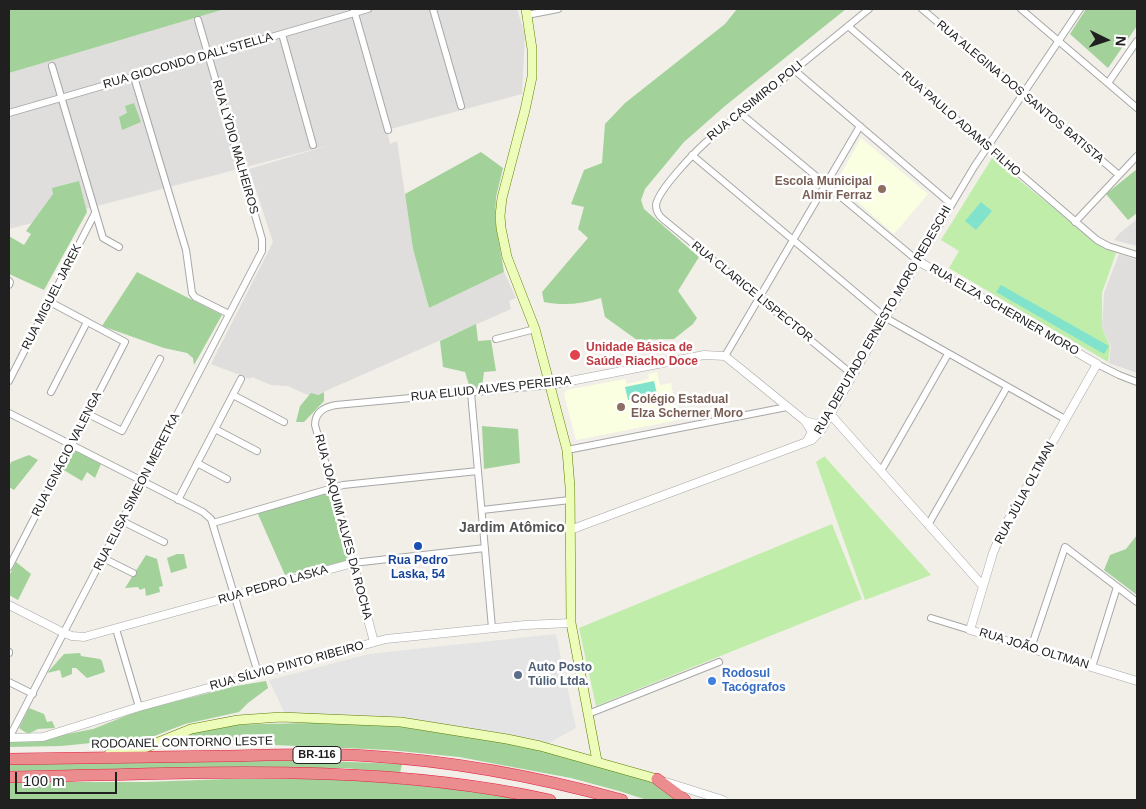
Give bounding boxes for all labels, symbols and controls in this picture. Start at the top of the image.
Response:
north arrow [1081,15,1131,65]
street label: RUA ALEGINA DOS SANTOS BATISTA [933,18,1107,166]
street label: RUA GIOCONDO DALL'STELLA [102,30,274,92]
text: N [1113,35,1129,47]
street label: RUA CASIMIRO POLI [704,58,806,144]
street label: RUA PAULO ADAMS FILHO [898,68,1024,180]
street label: RUA LÝDIO MALHEIROS [209,78,261,216]
place label: Escola Municipal Almir Ferraz [775,175,872,203]
marker: Escola Municipal Almir Ferraz [876,183,888,195]
street label: RUA DEPUTADO ERNESTO MORO REDESCHI [811,203,955,437]
street label: RUA CLARICE LISPECTOR [688,239,816,345]
street label: RUA MIGUEL JAREK [19,242,85,352]
street label: RUA ELZA SCHERNER MORO [927,261,1081,359]
place label: Unidade Básica de Saúde Riacho Doce [586,341,698,369]
marker: Unidade Básica de Saúde Riacho Doce [568,348,582,362]
street label: RUA ELIUD ALVES PEREIRA [410,373,572,405]
street label: RUA IGNÁCIO VALENGA [29,389,105,519]
place label: Colégio Estadual Elza Scherner Moro [631,393,743,421]
marker: Colégio Estadual Elza Scherner Moro [615,401,627,413]
street label: RUA ELISA SIMEON MERETKA [91,411,183,573]
street label: RUA JOAQUIM ALVES DA ROCHA [311,433,375,621]
street label: RUA JÚLIA OLTMAN [992,439,1058,547]
district label: Jardim Atômico [459,520,565,536]
marker: Rua Pedro Laska, 54 [412,540,424,552]
place label: Rua Pedro Laska, 54 [388,554,448,582]
street label: RUA PEDRO LASKA [217,562,329,608]
street label: RUA JOÃO OLTMAN [977,625,1091,673]
street label: RUA SÍLVIO PINTO RIBEIRO [208,638,366,694]
place label: Auto Posto Túlio Ltda. [528,661,592,689]
place label: Rodosul Tacógrafos [722,667,786,695]
marker: Auto Posto Túlio Ltda. [512,669,524,681]
marker: Rodosul Tacógrafos [706,675,718,687]
street label: RODOANEL CONTORNO LESTE [91,734,273,752]
road number: BR-116 [293,746,341,764]
scale bar [18,762,120,794]
text: 100 m [23,772,65,789]

